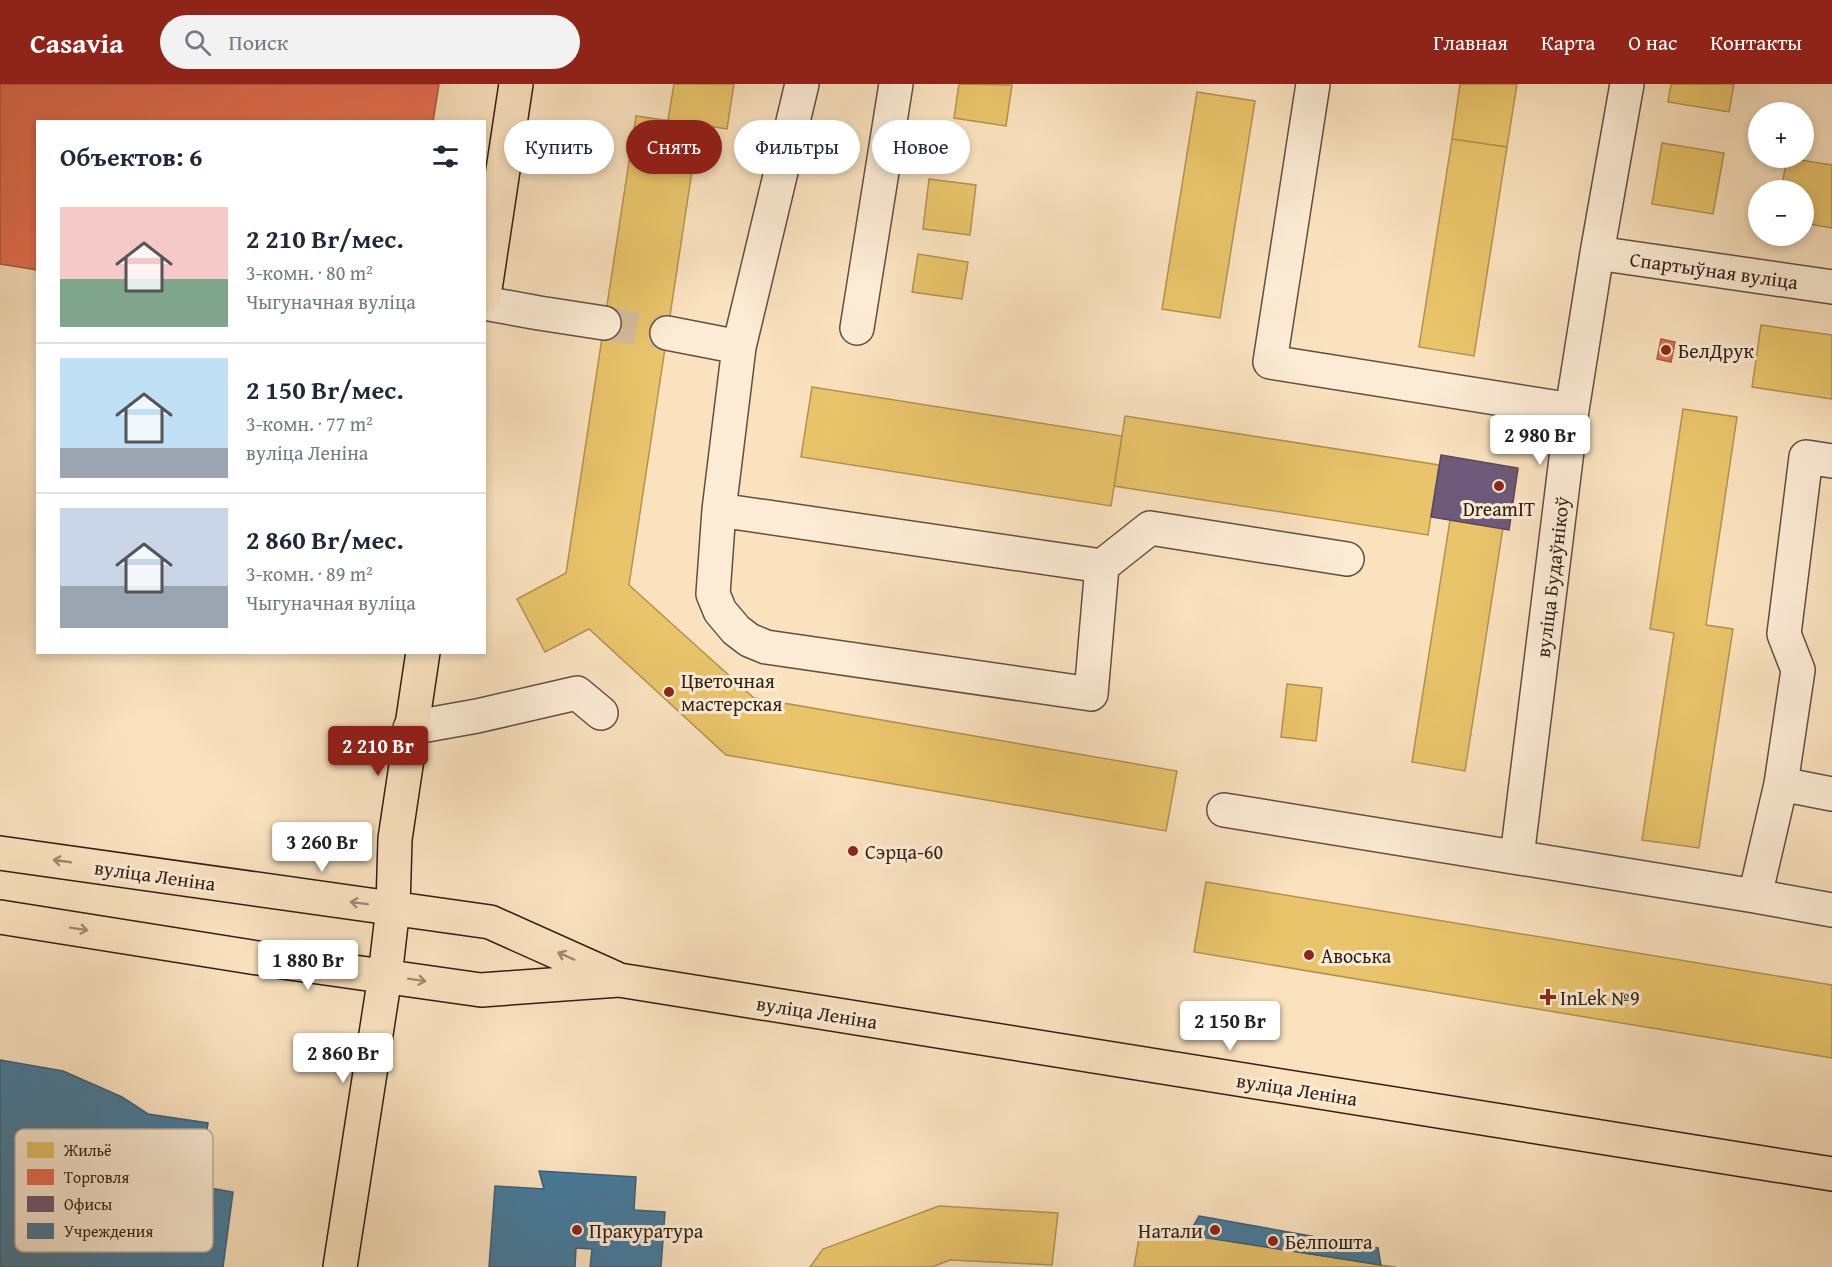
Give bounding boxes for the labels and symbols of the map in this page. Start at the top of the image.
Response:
street label: Спартыўная вуліца [1628,244,1800,296]
place label: БелДрук [1678,336,1754,365]
marker: БелДрук [1659,343,1673,357]
pin: 2 980 Br [1478,415,1602,466]
marker: DreamIT [1492,479,1506,493]
place label: DreamIT [1463,494,1535,523]
street label: вуліца Будаўнікоў [1528,495,1576,659]
place label: Цветочная мастерская [681,666,783,718]
marker: Цветочная мастерская [662,685,676,699]
pin: 2 210 Br [316,726,440,777]
pin: 3 260 Br [260,822,384,873]
place label: Сэрца-60 [865,837,943,866]
marker: Сэрца-60 [846,844,860,858]
street label: вуліца Леніна [92,852,218,898]
one-way arrow [52,856,72,867]
one-way arrow [349,897,369,908]
one-way arrow [68,924,88,935]
pin: 1 880 Br [246,940,370,991]
place label: Авоська [1321,941,1392,970]
marker: Авоська [1302,948,1316,962]
one-way arrow [557,950,575,962]
one-way arrow [406,975,426,986]
place label: InLek №9 [1560,983,1640,1012]
street label: вуліца Леніна [754,988,880,1036]
marker: InLek №9 [1541,990,1555,1004]
pin: 2 150 Br [1168,1001,1292,1052]
pin: 2 860 Br [281,1033,405,1084]
street label: вуліца Леніна [1234,1065,1360,1113]
legend [15,1129,213,1252]
text: Жильё [63,1138,112,1162]
text: Торговля [64,1165,129,1189]
text: Офисы [64,1192,112,1216]
place label: Пракуратура [589,1216,704,1245]
place label: Натали [1138,1216,1203,1245]
text: Учреждения [64,1219,153,1243]
marker: Пракуратура [570,1223,584,1237]
marker: Натали [1208,1223,1222,1237]
place label: Белпошта [1285,1227,1373,1256]
marker: Белпошта [1266,1234,1280,1248]

